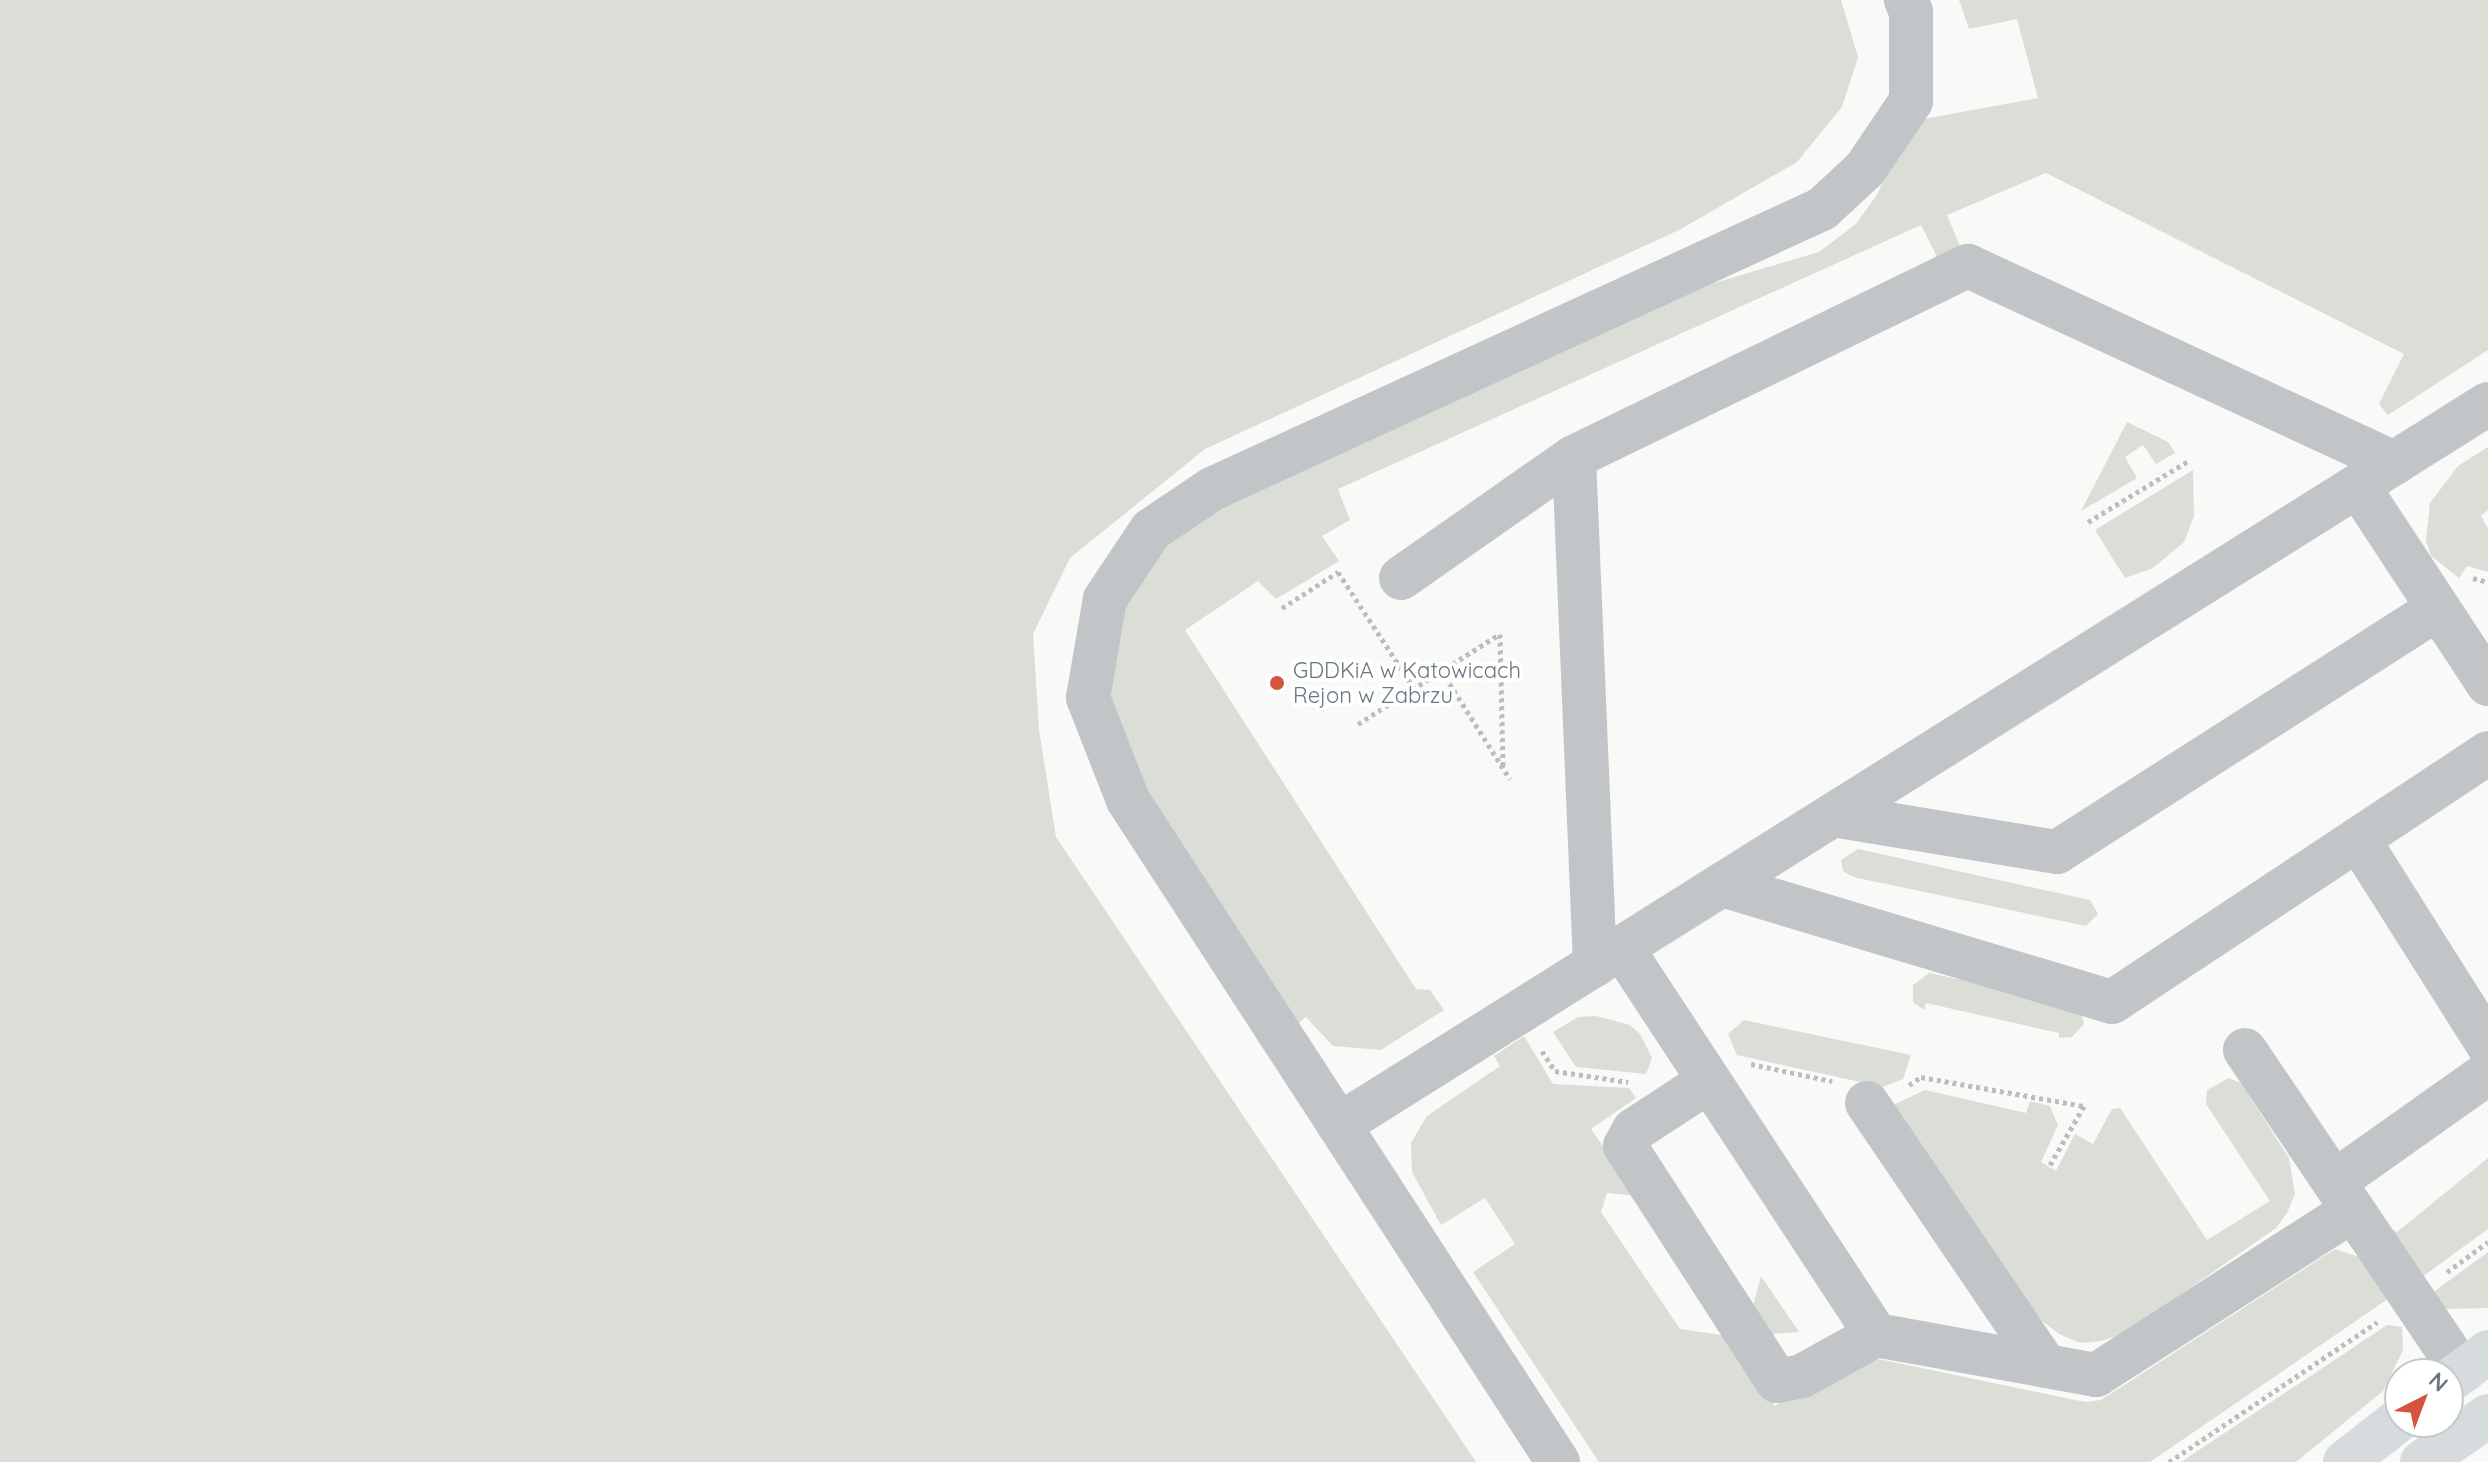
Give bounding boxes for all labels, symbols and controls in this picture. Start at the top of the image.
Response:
place label: GDDKiA w Katowicach Rejon w Zabrzu [1293,657,1521,708]
marker: GDDKiA w Katowicach Rejon w Zabrzu [1268,674,1286,692]
north arrow [2384,1358,2464,1438]
text: N [2423,1366,2454,1397]

